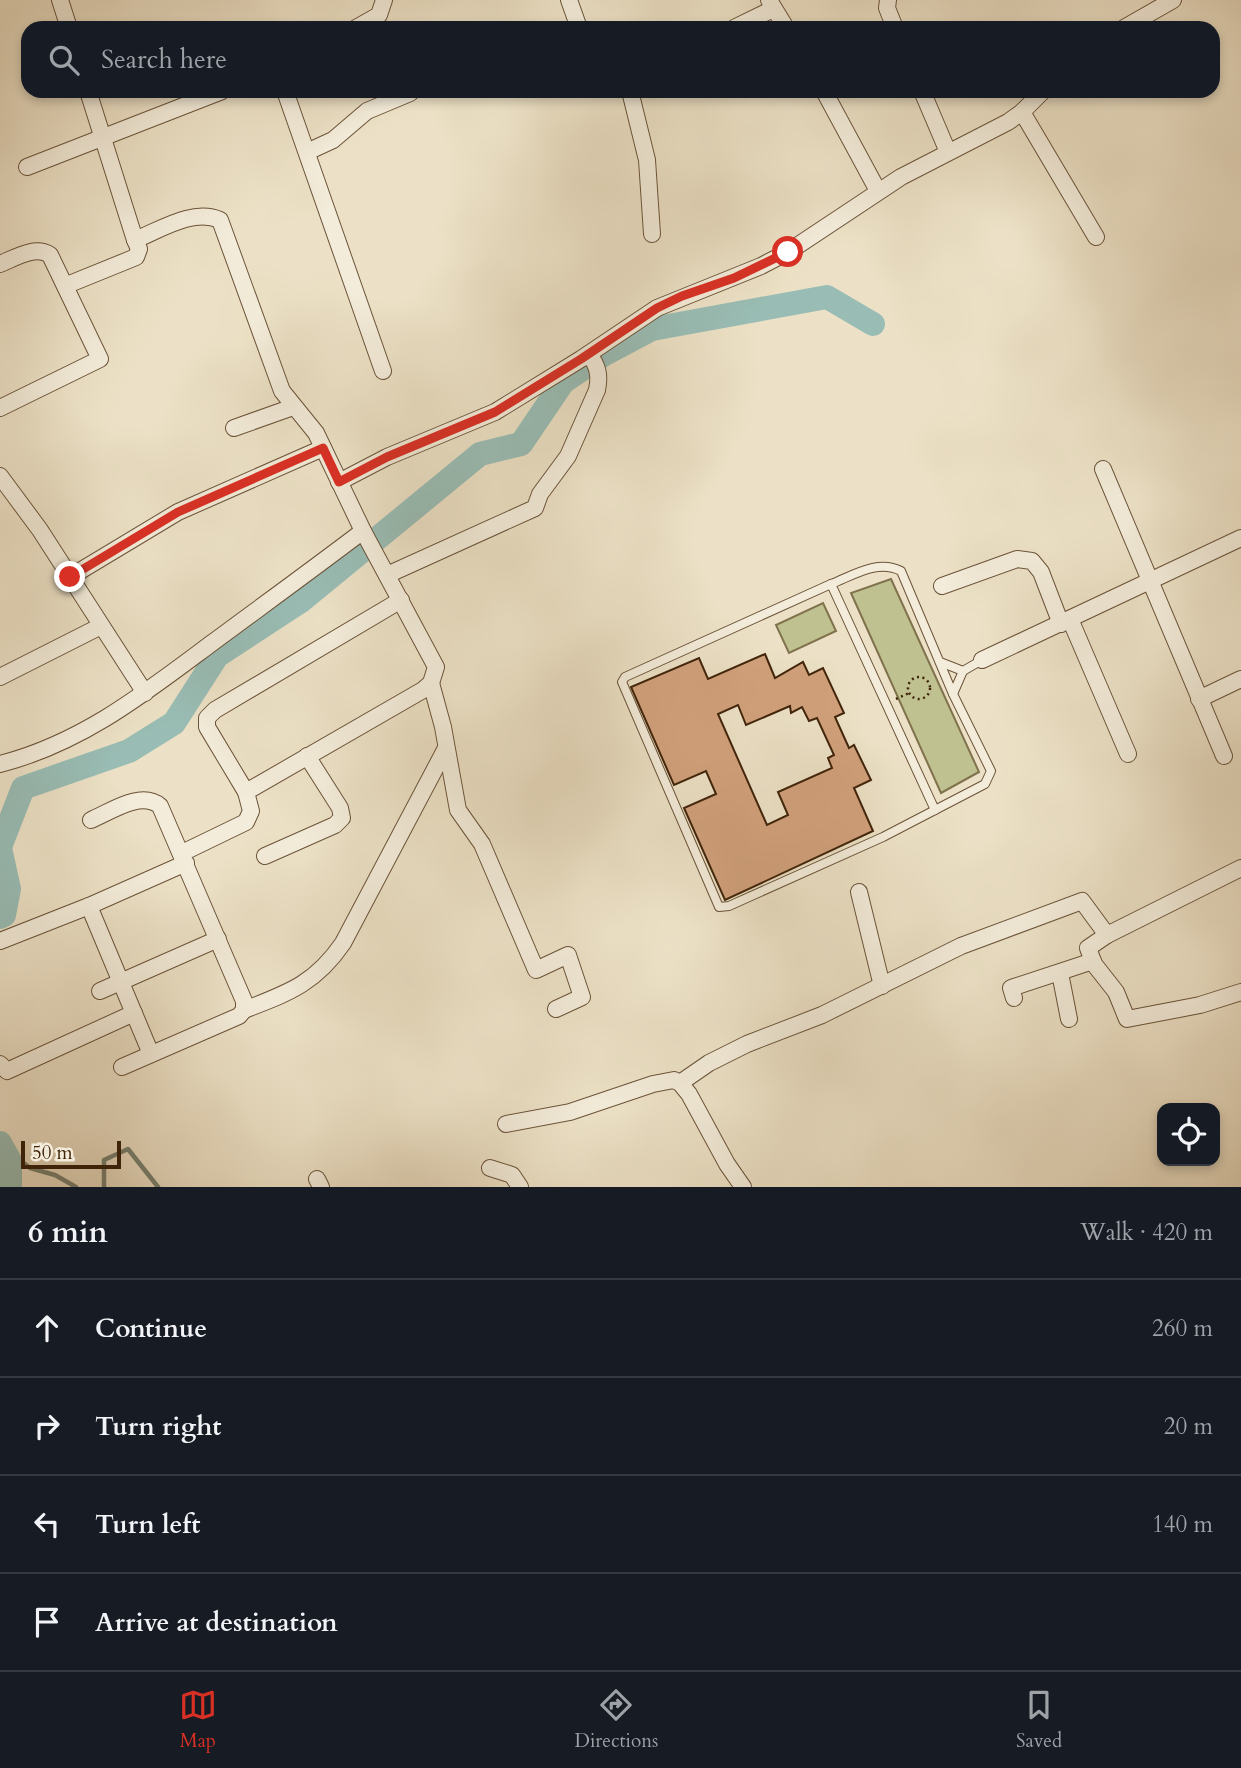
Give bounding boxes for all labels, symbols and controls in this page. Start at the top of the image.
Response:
search box [21,21,1220,98]
icon: search [45,41,83,79]
text: Search here [101,42,227,77]
route start [772,236,803,267]
route end [54,561,85,592]
map controls [1157,1103,1220,1166]
button: locate [1157,1103,1220,1166]
scale bar [21,1138,121,1170]
text: 50 m [32,1140,73,1166]
text: 6 min [28,1212,108,1253]
text: Walk · 420 m [1080,1217,1213,1248]
icon: ahead [28,1309,66,1347]
text: Continue [95,1311,207,1346]
text: 260 m [1152,1313,1213,1344]
icon: right [28,1407,66,1445]
text: Turn right [95,1409,222,1444]
text: 20 m [1164,1411,1213,1442]
icon: left [28,1505,66,1543]
text: Turn left [95,1507,200,1542]
text: 140 m [1152,1509,1213,1540]
icon: arrive [28,1603,66,1641]
text: Arrive at destination [95,1605,338,1640]
tab: Map [179,1686,217,1754]
tab: Directions [575,1686,658,1754]
tab: Saved [1016,1686,1062,1754]

